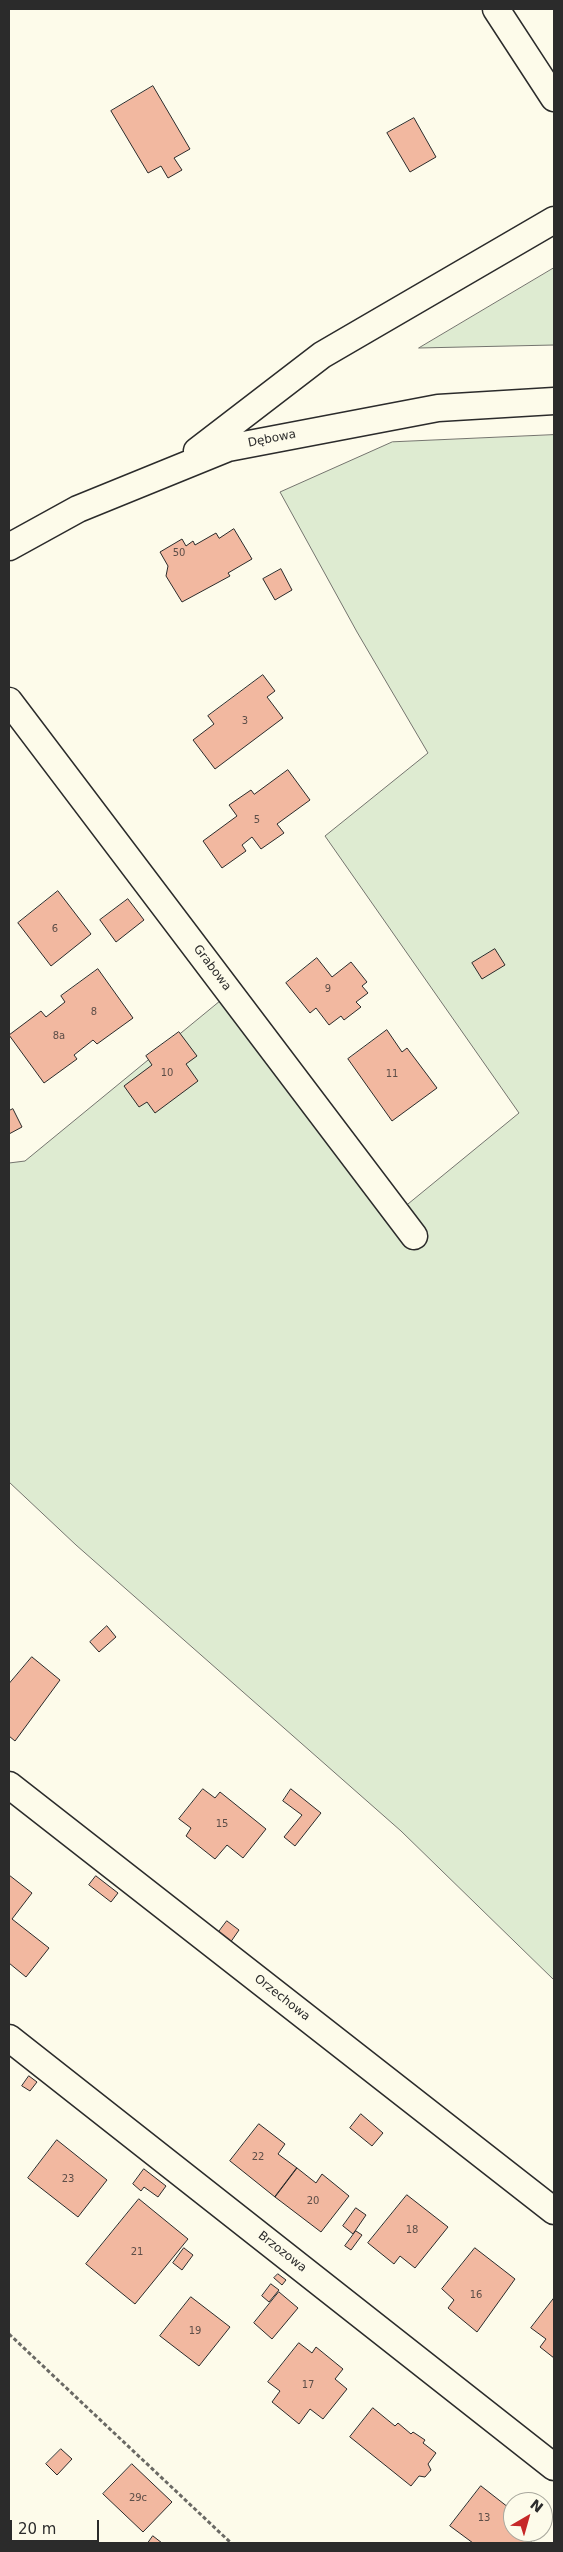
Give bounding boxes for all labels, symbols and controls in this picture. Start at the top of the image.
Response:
street label: Dębowa [247,427,297,451]
house number: 50 [173,547,185,559]
house number: 3 [242,715,248,727]
house number: 5 [254,814,260,826]
house number: 6 [52,923,58,935]
street label: Grabowa [190,942,234,994]
house number: 9 [325,983,331,995]
house number: 8 [91,1006,97,1018]
house number: 8a [53,1030,65,1042]
house number: 10 [161,1067,173,1079]
house number: 11 [386,1068,398,1080]
house number: 15 [216,1818,228,1830]
street label: Orzechowa [251,1972,313,2024]
house number: 22 [252,2151,264,2163]
house number: 23 [62,2173,74,2185]
house number: 20 [307,2195,319,2207]
house number: 18 [406,2224,418,2236]
street label: Brzozowa [255,2229,309,2275]
house number: 21 [131,2246,143,2258]
house number: 16 [470,2289,482,2301]
house number: 19 [189,2325,201,2337]
house number: 17 [302,2379,314,2391]
house number: 29c [129,2492,147,2504]
north arrow [503,2492,553,2542]
text: N [527,2496,546,2516]
scale bar [12,2510,101,2542]
house number: 13 [478,2512,490,2524]
text: 20 m [18,2520,56,2538]

